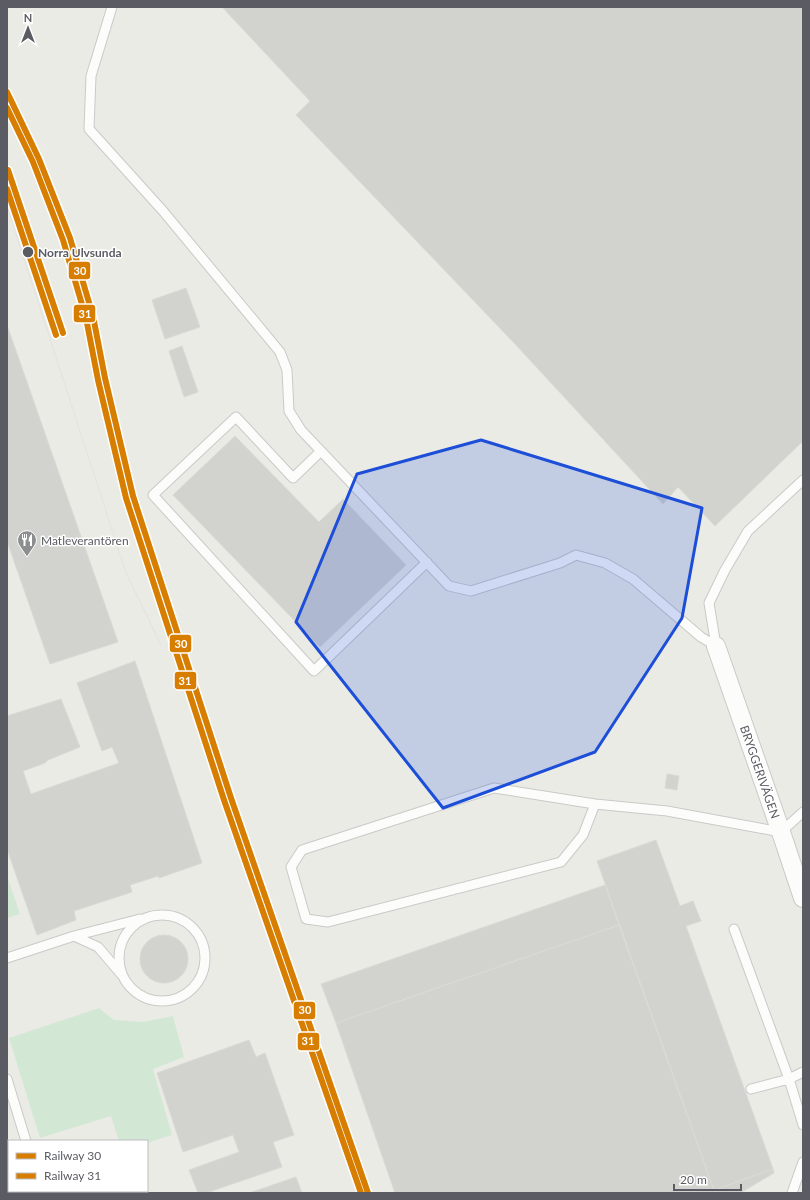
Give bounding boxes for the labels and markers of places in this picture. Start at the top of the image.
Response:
marker: Norra Ulvsunda [21,245,35,259]
place label: Norra Ulvsunda [38,245,122,260]
restaurant icon: Matleverantören [16,529,38,557]
place label: Matleverantören [41,533,129,548]

